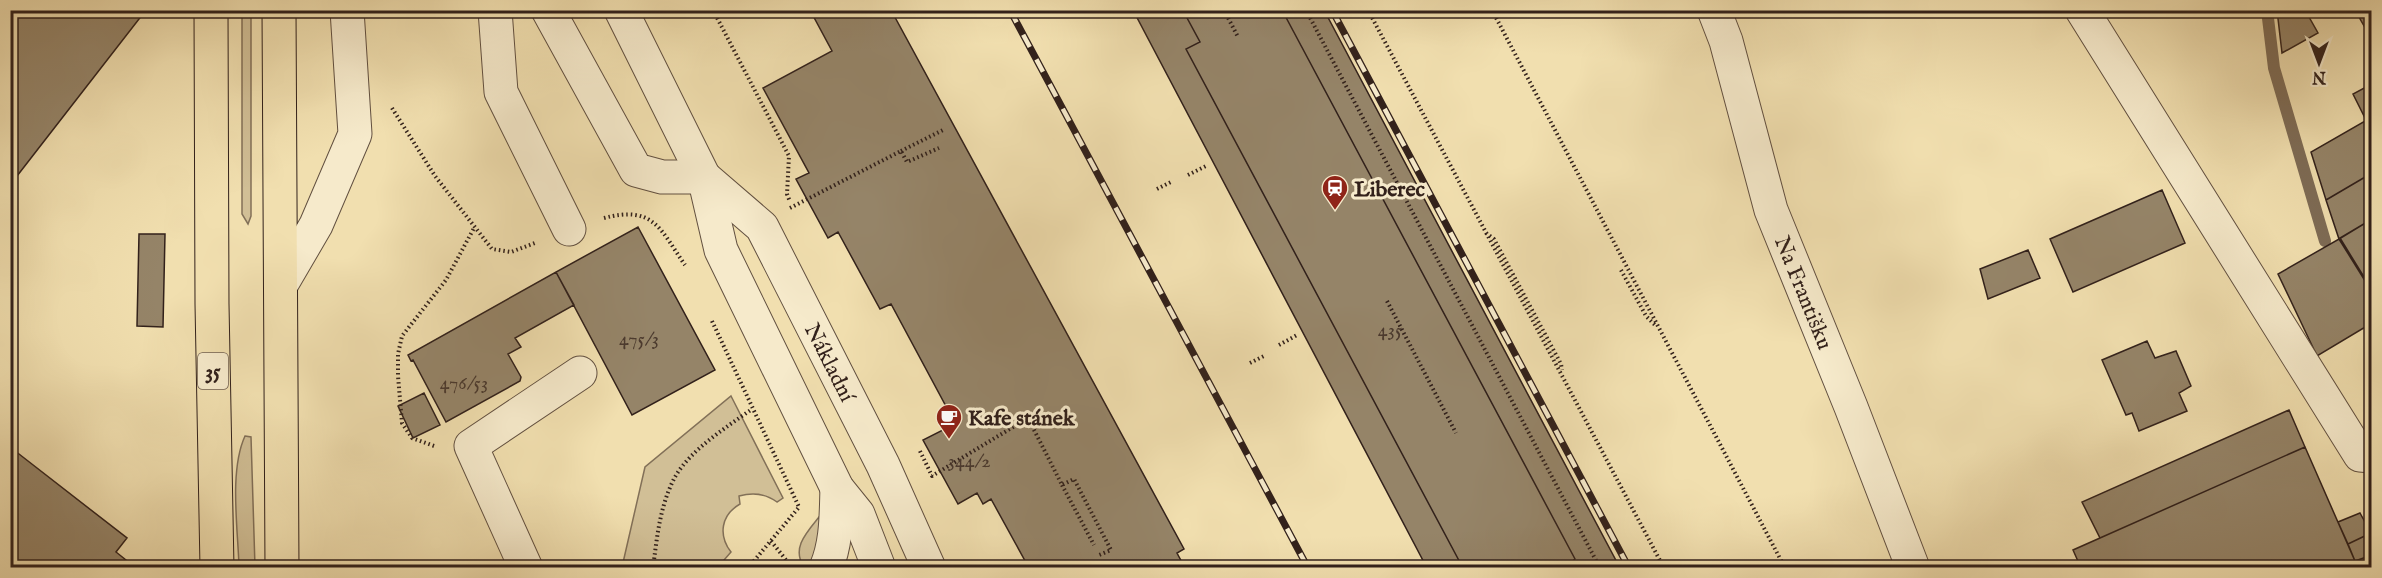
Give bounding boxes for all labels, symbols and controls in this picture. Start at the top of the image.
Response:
north arrow [2289,33,2349,93]
text: N [2312,66,2327,86]
station icon: Liberec [1320,173,1350,211]
place label: Liberec [1354,176,1425,204]
street label: Na Františku [1767,232,1838,354]
house number: 435 [1378,318,1402,343]
street label: Nákladní [797,319,861,409]
house number: 475/3 [619,327,659,352]
road number: 35 [198,353,228,389]
house number: 476/53 [440,371,488,396]
cafe icon: Kafe stánek [934,402,964,440]
place label: Kafe stánek [968,405,1076,433]
house number: 344/2 [947,449,991,474]

